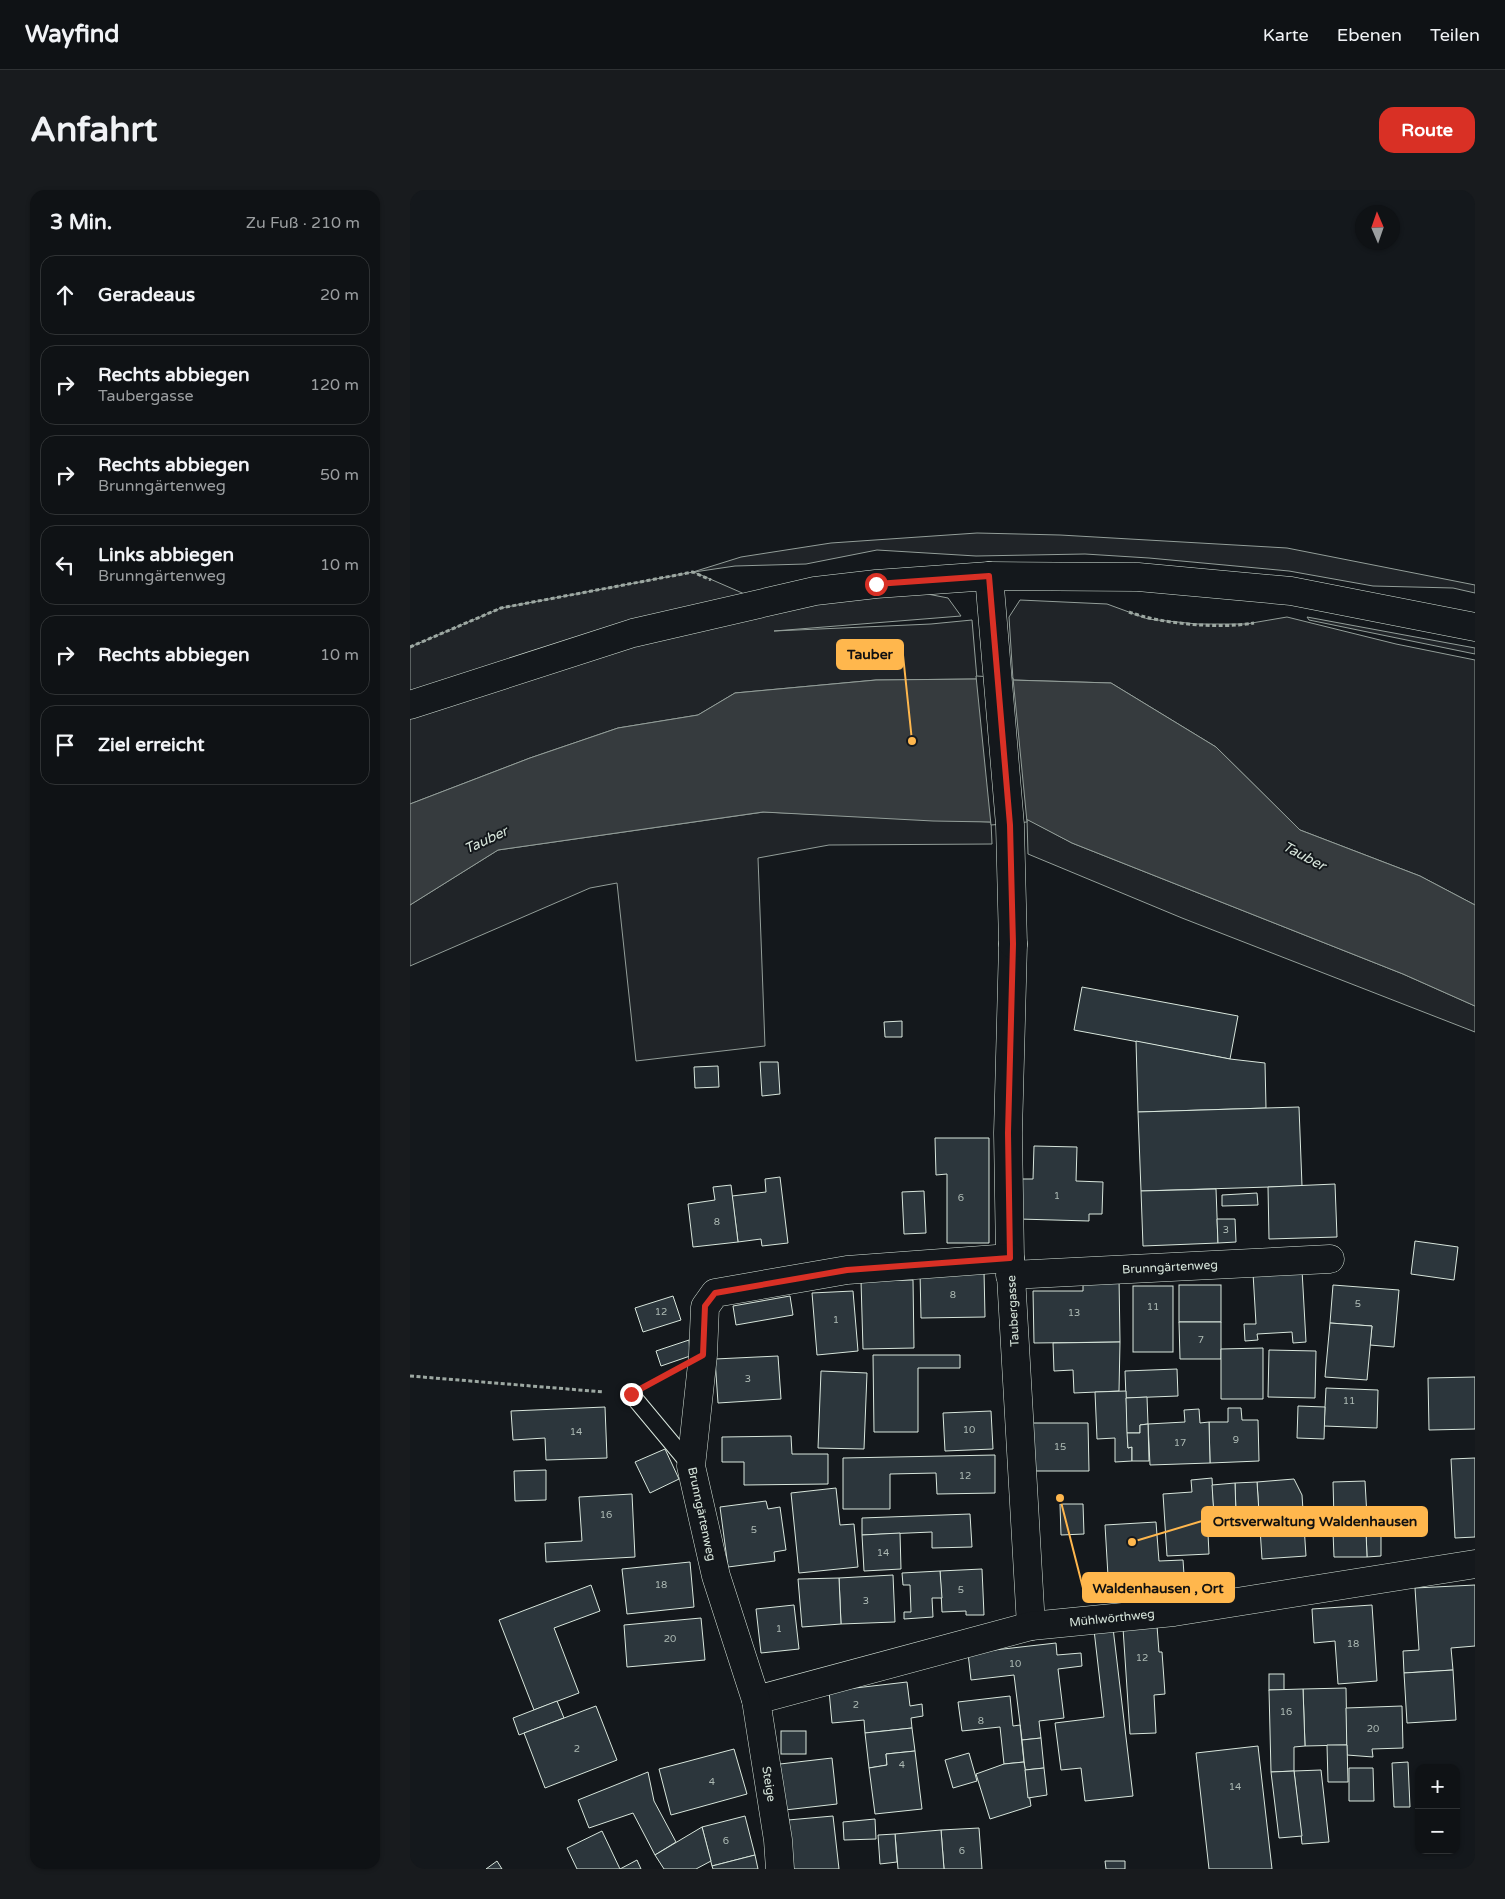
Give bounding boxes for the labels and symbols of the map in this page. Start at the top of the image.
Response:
north arrow [1355,205,1400,250]
route start [865,573,888,596]
callout: Tauber [837,640,903,669]
text: Tauber [846,646,894,663]
water label: Tauber [462,822,512,857]
water label: Tauber [1280,838,1330,875]
house number: 1 [1054,1190,1060,1202]
house number: 6 [958,1192,964,1204]
house number: 8 [714,1216,720,1228]
house number: 3 [1223,1224,1229,1236]
street label: Brunngärtenweg [1122,1257,1218,1277]
street label: Taubergasse [1004,1275,1022,1347]
house number: 8 [950,1289,956,1301]
house number: 5 [1355,1298,1361,1310]
house number: 11 [1147,1301,1159,1313]
house number: 12 [655,1306,667,1318]
house number: 13 [1068,1307,1080,1319]
house number: 1 [833,1314,839,1326]
house number: 7 [1198,1334,1204,1346]
house number: 3 [745,1373,751,1385]
route end [620,1383,643,1406]
house number: 11 [1343,1395,1355,1407]
house number: 10 [963,1424,975,1436]
house number: 14 [570,1426,582,1438]
house number: 9 [1233,1434,1239,1446]
house number: 17 [1174,1437,1186,1449]
house number: 15 [1054,1441,1066,1453]
street label: Brunngärtenweg [685,1466,719,1562]
house number: 12 [959,1470,971,1482]
callout: Ortsverwaltung Waldenhausen [1202,1507,1427,1536]
house number: 16 [600,1509,612,1521]
text: Ortsverwaltung Waldenhausen [1213,1513,1417,1530]
house number: 5 [751,1524,757,1536]
house number: 14 [877,1547,889,1559]
callout: Waldenhausen , Ort [1083,1573,1234,1602]
house number: 18 [655,1579,667,1591]
text: Waldenhausen , Ort [1092,1580,1224,1597]
house number: 5 [958,1584,964,1596]
house number: 3 [863,1595,869,1607]
street label: Mühlwörthweg [1069,1607,1155,1629]
house number: 1 [776,1623,782,1635]
house number: 20 [664,1633,676,1645]
house number: 18 [1347,1638,1359,1650]
house number: 12 [1136,1652,1148,1664]
house number: 10 [1009,1658,1021,1670]
house number: 2 [853,1699,859,1711]
house number: 16 [1280,1706,1292,1718]
house number: 8 [978,1715,984,1727]
house number: 20 [1367,1723,1379,1735]
house number: 2 [574,1743,580,1755]
house number: 4 [899,1759,905,1771]
street label: Steige [759,1765,779,1803]
house number: 4 [709,1776,715,1788]
house number: 14 [1229,1781,1241,1793]
house number: 6 [723,1835,729,1847]
house number: 6 [959,1845,965,1857]

